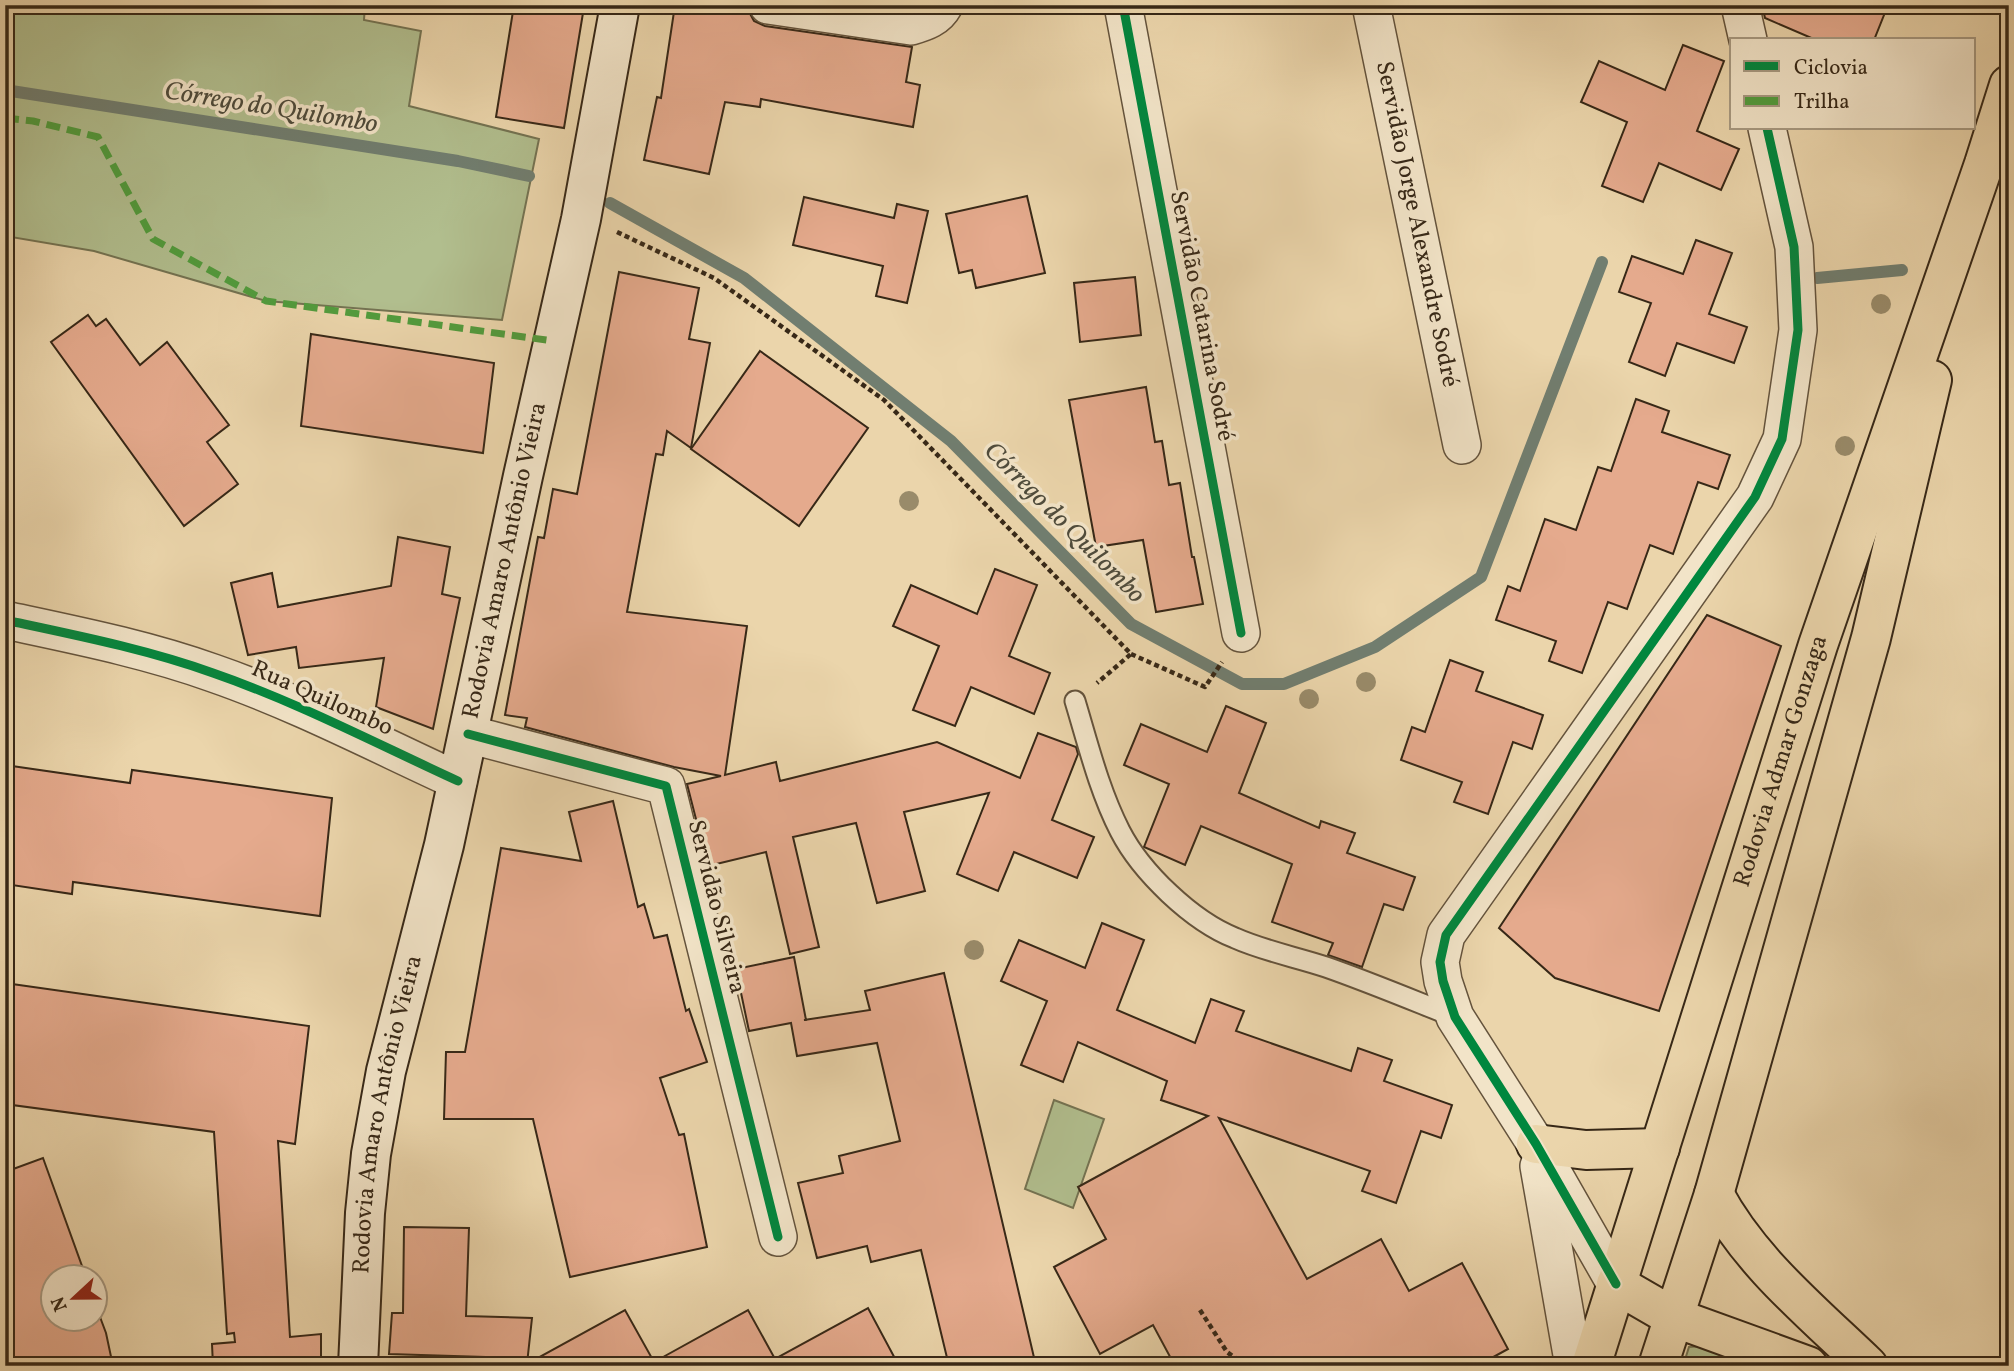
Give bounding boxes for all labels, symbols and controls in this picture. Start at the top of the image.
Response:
legend [1730,38,1976,130]
text: Ciclovia [1794,54,1868,83]
street label: Servidão Jorge Alexandre Sodré [1366,58,1467,390]
water label: Córrego do Quilombo [162,73,380,143]
text: Trilha [1794,88,1850,117]
street label: Servidão Catarina Sodré [1160,188,1242,444]
street label: Rodovia Amaro Antônio Vieira [454,399,556,722]
water label: Córrego do Quilombo [975,434,1153,612]
street label: Rodovia Admar Gonzaga [1726,631,1837,892]
street label: Rua Quilombo [246,653,398,745]
street label: Servidão Silveira [678,816,754,998]
street label: Rodovia Amaro Antônio Vieira [345,952,432,1274]
north arrow [38,1262,108,1332]
text: N [45,1292,75,1315]

